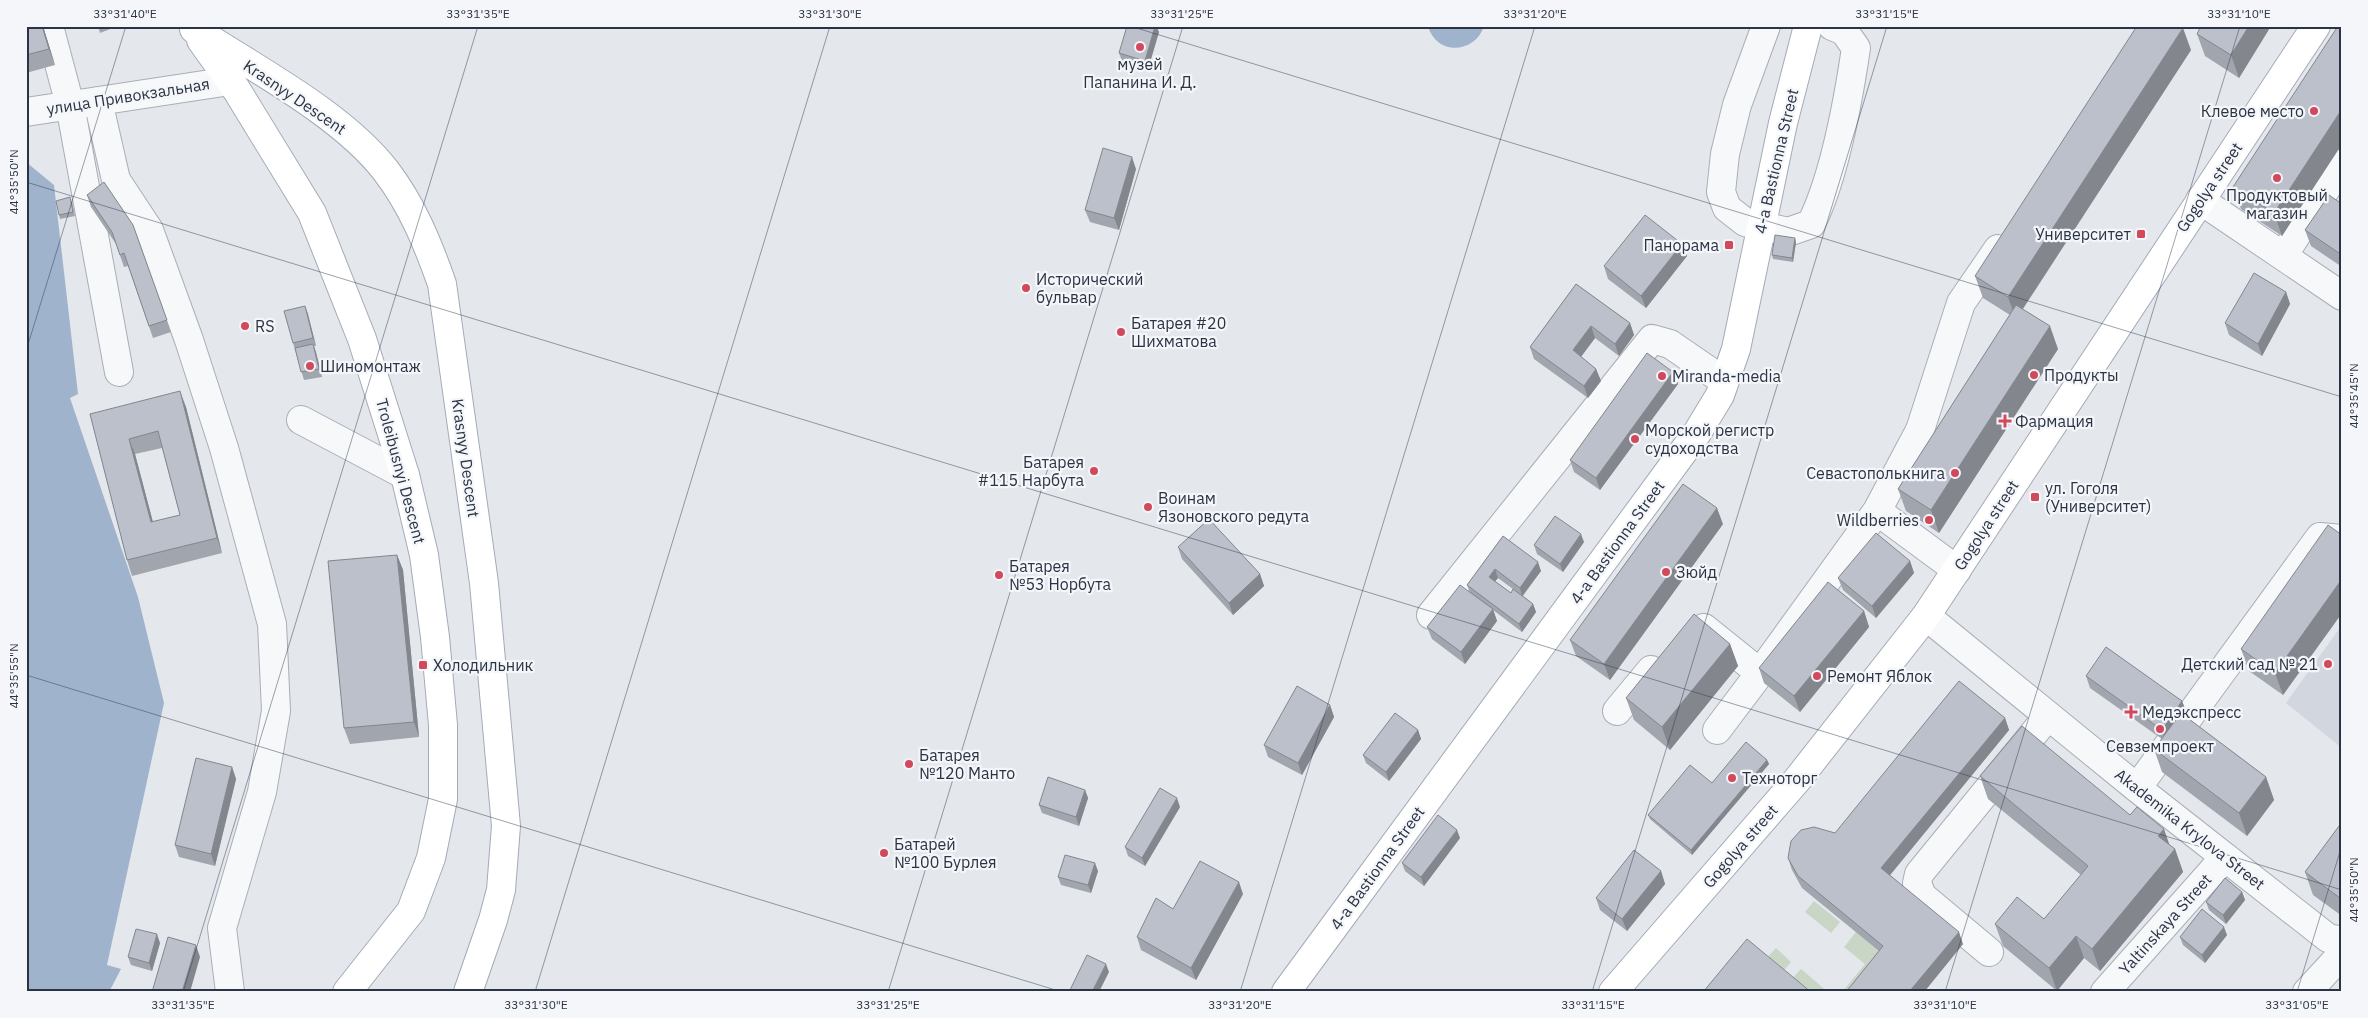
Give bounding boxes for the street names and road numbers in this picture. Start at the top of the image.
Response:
street label: Krasnyy Descent [240,55,350,139]
street label: улица Привокзальная [45,73,211,119]
street label: 4-a Bastionna Street [1750,87,1802,235]
street label: Gogolya street [2172,138,2246,236]
street label: Troleibusnyi Descent [372,396,430,546]
street label: Krasnyy Descent [448,397,484,519]
street label: 4-a Bastionna Street [1565,476,1669,608]
street label: Gogolya street [1949,476,2023,574]
street label: Akademika Krylova Street [2111,764,2269,894]
street label: Gogolya street [1698,800,1782,892]
street label: 4-a Bastionna Street [1325,802,1429,934]
street label: Yaltinskaya Street [2114,869,2216,979]

